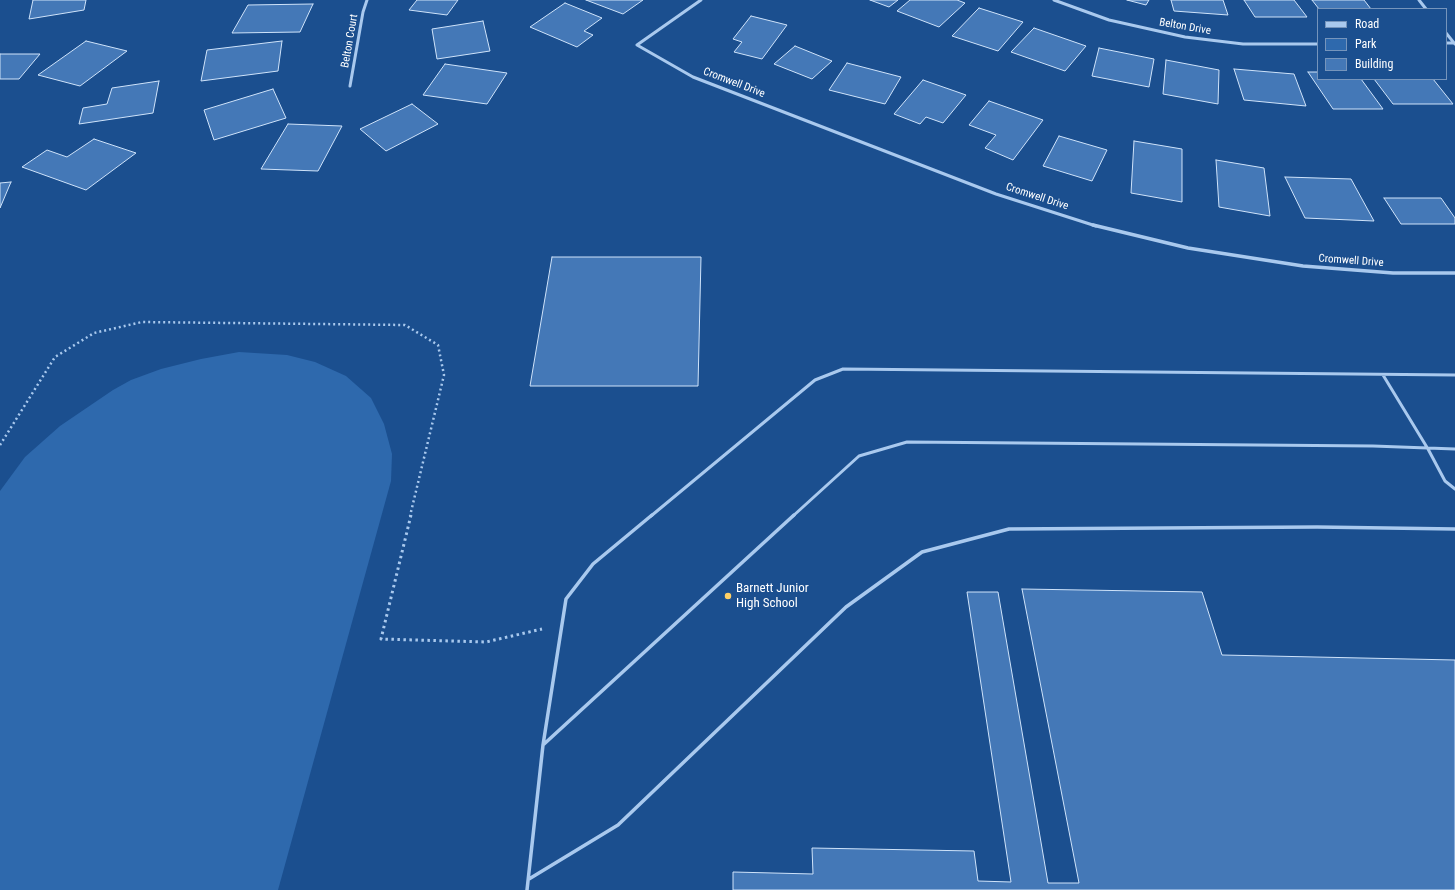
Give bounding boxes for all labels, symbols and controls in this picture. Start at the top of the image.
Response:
legend [1317,8,1447,80]
street label: Belton Court [339,13,361,69]
street label: Belton Drive [1158,16,1212,38]
text: Road [1355,17,1379,31]
text: Park [1355,37,1376,51]
text: Building [1355,57,1393,71]
street label: Cromwell Drive [701,65,767,101]
street label: Cromwell Drive [1004,181,1070,213]
street label: Cromwell Drive [1318,252,1384,270]
place label: Barnett Junior High School [736,581,809,612]
marker: Barnett Junior High School [723,591,733,601]

